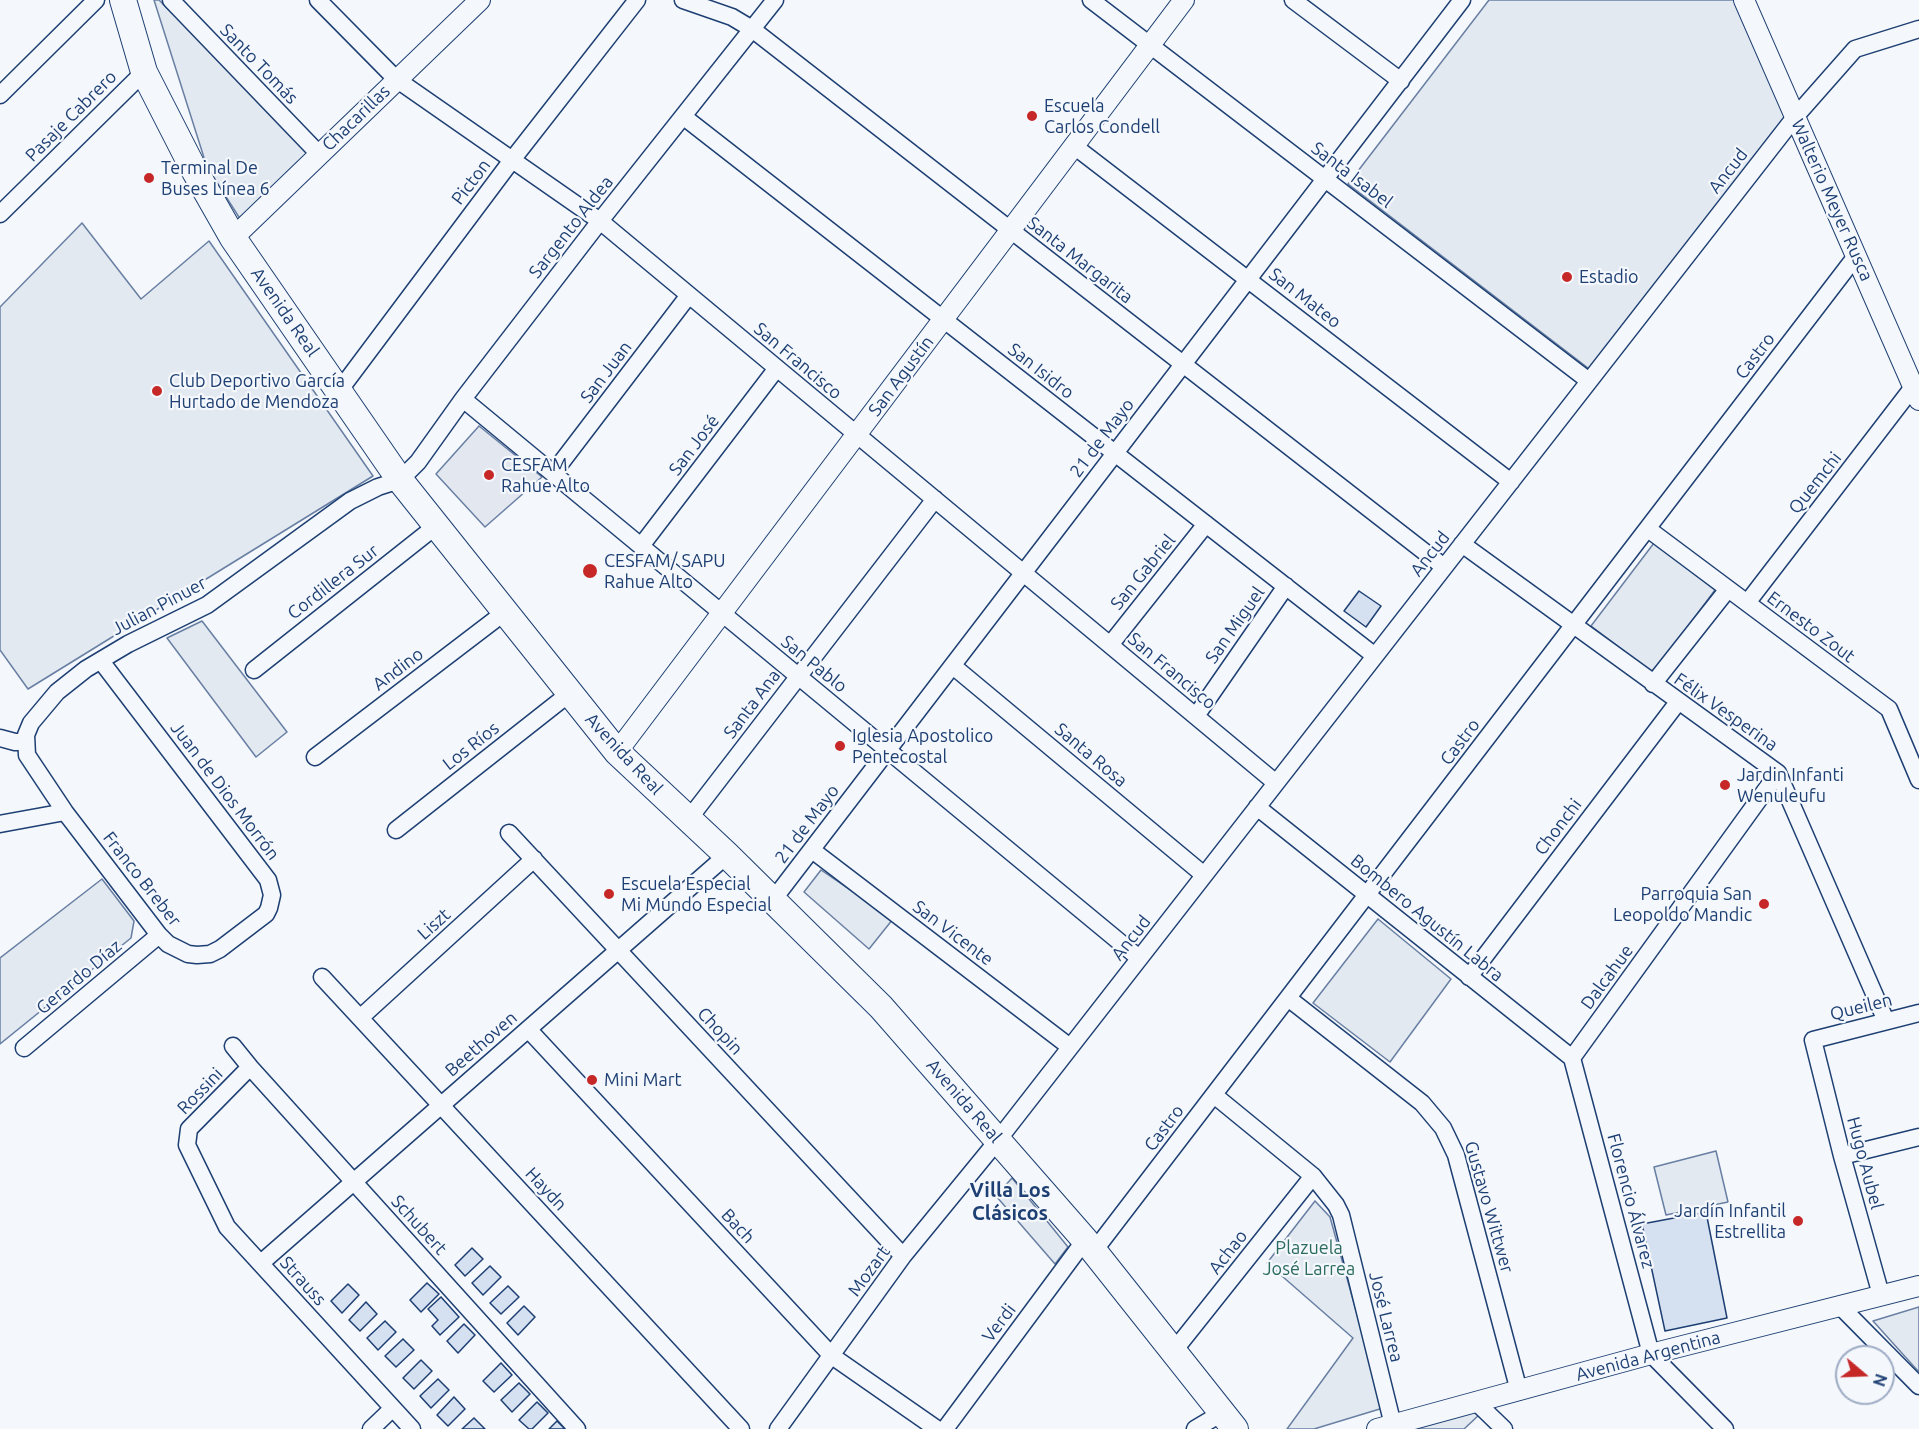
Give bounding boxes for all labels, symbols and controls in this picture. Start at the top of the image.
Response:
street label: Santo Tomás [215,19,303,109]
street label: Pasaje Cabrero [21,66,121,166]
street label: Chacarillas [318,80,394,156]
place label: Escuela Carlos Condell [1044,95,1160,138]
marker: Escuela Carlos Condell [1025,109,1039,123]
street label: Walterio Meyer Rusca [1787,116,1877,284]
street label: Santa Isabel [1307,137,1397,213]
street label: Ancud [1704,144,1752,198]
street label: Picton [447,155,495,209]
place label: Terminal De Buses Línea 6 [161,157,270,200]
marker: Terminal De Buses Línea 6 [142,171,156,185]
street label: Sargento Aldea [524,172,618,282]
street label: Santa Margarita [1023,212,1137,308]
street label: Avenida Real [246,263,324,361]
street label: San Mateo [1265,263,1345,333]
place label: Estadio [1579,266,1639,288]
marker: Estadio [1560,270,1574,284]
street label: San Francisco [750,318,846,404]
street label: Castro [1731,329,1779,383]
street label: San Agustín [864,332,938,420]
street label: San Juan [576,337,636,407]
street label: San Isidro [1004,339,1078,403]
place label: Club Deportivo García Hurtado de Mendoza [169,370,345,412]
marker: Club Deportivo García Hurtado de Mendoza [150,384,164,398]
street label: 21 de Mayo [1065,394,1139,482]
street label: San José [664,410,724,480]
street label: Quemchi [1784,448,1846,518]
place label: CESFAM Rahue Alto [501,454,590,496]
marker: CESFAM Rahue Alto [482,468,496,482]
street label: Ancud [1406,527,1454,581]
street label: San Gabriel [1106,530,1180,614]
street label: Cordillera Sur [283,540,383,624]
place label: CESFAM/ SAPU Rahue Alto [604,550,726,592]
marker: CESFAM/ SAPU Rahue Alto [581,562,599,580]
street label: Julian Pinuer [108,572,210,640]
street label: San Miguel [1201,583,1269,667]
street label: Ernesto Zout [1763,587,1859,667]
street label: San Francisco [1124,628,1220,714]
street label: San Pablo [777,631,851,697]
street label: Andino [368,643,428,695]
street label: Santa Ana [719,665,785,743]
street label: Félix Vesperina [1670,668,1782,756]
street label: Avenida Real [581,709,667,799]
street label: Castro [1436,715,1484,769]
street label: Los Ríos [439,717,503,775]
street label: Juan de Dios Morrón [166,718,284,864]
street label: Santa Rosa [1050,718,1132,792]
place label: Iglesia Apostolico Pentecostal [852,725,993,768]
marker: Iglesia Apostolico Pentecostal [833,739,847,753]
place label: Jardin Infanti Wenuleufu [1737,764,1844,806]
marker: Jardin Infanti Wenuleufu [1718,778,1732,792]
street label: 21 de Mayo [770,780,844,868]
street label: Chonchi [1530,794,1586,860]
street label: Franco Breber [98,827,186,931]
street label: Bombero Agustín Labra [1346,850,1508,986]
place label: Escuela Especial Mi Mundo Especial [621,873,772,916]
place label: Parroquia San Leopoldo Mandic [1613,883,1752,926]
marker: Escuela Especial Mi Mundo Especial [602,887,616,901]
street label: San Vicente [909,896,997,970]
marker: Parroquia San Leopoldo Mandic [1757,897,1771,911]
street label: Liszt [413,904,455,944]
street label: Ancud [1107,911,1155,965]
street label: Gerardo Díaz [32,935,126,1019]
street label: Dalcahue [1576,940,1638,1014]
street label: Queilen [1828,989,1894,1025]
street label: Chopin [693,1003,747,1059]
street label: Beethoven [441,1007,521,1081]
street label: Avenida Real [922,1055,1006,1147]
street label: Rossini [173,1063,227,1119]
place label: Mini Mart [604,1069,682,1091]
marker: Mini Mart [585,1073,599,1087]
street label: Castro [1140,1101,1188,1155]
street label: Hugo Aubel [1842,1114,1888,1212]
street label: Florencio Álvarez [1603,1131,1659,1271]
street label: Gustavo Wittwer [1460,1139,1518,1275]
street label: Haydn [521,1163,571,1215]
district label: Villa Los Clásicos [970,1178,1050,1225]
street label: Schubert [387,1191,451,1259]
place label: Jardín Infantil Estrellita [1674,1200,1786,1242]
street label: Bach [717,1204,759,1248]
marker: Jardín Infantil Estrellita [1791,1214,1805,1228]
street label: Achao [1204,1226,1252,1278]
park label: Plazuela José Larrea [1263,1237,1355,1280]
street label: Mozart [843,1241,895,1301]
street label: Strauss [275,1252,331,1310]
street label: José Larrea [1364,1270,1408,1364]
street label: Verdi [978,1300,1020,1346]
street label: Avenida Argentina [1573,1326,1723,1386]
north arrow [1835,1345,1895,1405]
text: N [1870,1372,1891,1389]

